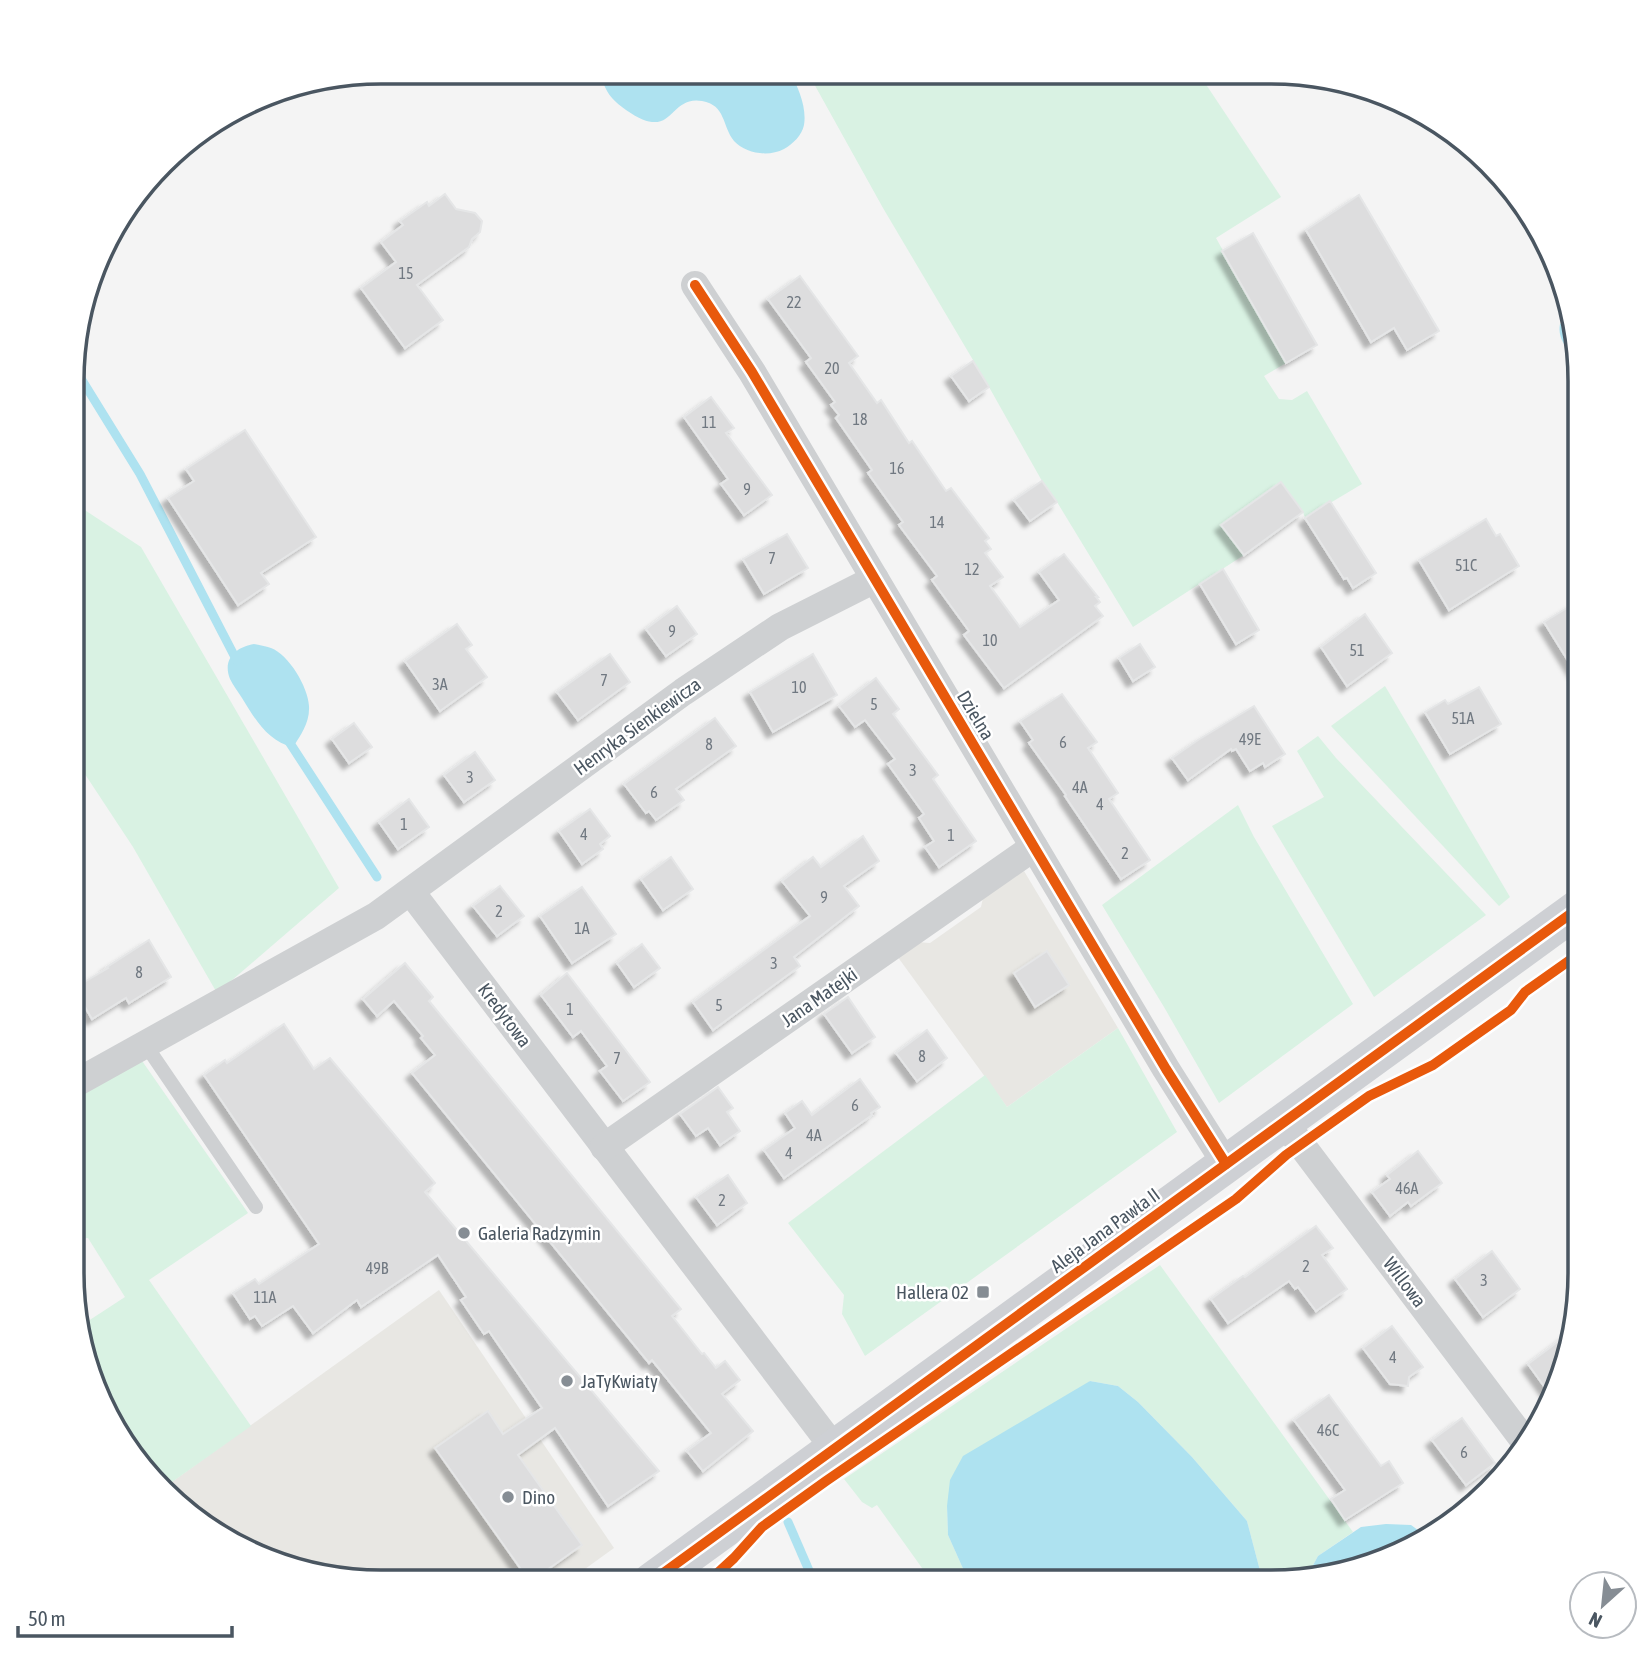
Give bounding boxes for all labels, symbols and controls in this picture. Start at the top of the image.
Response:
house number: 15 [398,264,414,282]
house number: 22 [786,293,802,311]
house number: 20 [824,359,840,377]
house number: 18 [852,410,868,428]
house number: 11 [701,413,717,431]
house number: 16 [889,459,905,477]
house number: 9 [743,480,751,498]
house number: 14 [929,513,945,531]
house number: 7 [768,549,776,567]
house number: 51C [1455,556,1477,574]
house number: 12 [964,560,980,578]
house number: 9 [668,622,676,640]
house number: 10 [982,631,998,649]
house number: 51 [1349,641,1365,659]
house number: 7 [600,671,608,689]
street label: Henryka Sienkiewicza [569,673,705,779]
house number: 3A [432,675,448,693]
house number: 10 [791,678,807,696]
street label: Dzielna [953,686,999,744]
house number: 5 [870,695,878,713]
house number: 51A [1452,709,1475,727]
house number: 49E [1239,730,1261,748]
house number: 6 [1059,733,1067,751]
house number: 8 [705,735,713,753]
house number: 3 [909,761,917,779]
house number: 3 [466,768,474,786]
house number: 4A [1072,778,1088,796]
house number: 6 [650,783,658,801]
house number: 4 [1096,795,1104,813]
house number: 1 [400,815,408,833]
house number: 4 [580,825,588,843]
house number: 1 [947,826,955,844]
house number: 2 [1121,844,1129,862]
house number: 9 [820,888,828,906]
house number: 2 [495,902,503,920]
house number: 1A [574,919,590,937]
house number: 3 [770,954,778,972]
house number: 8 [135,963,143,981]
street label: Jana Matejki [777,963,861,1031]
street label: Kredytowa [474,979,536,1051]
house number: 5 [715,996,723,1014]
house number: 1 [566,1000,574,1018]
house number: 8 [918,1047,926,1065]
house number: 7 [613,1049,621,1067]
house number: 6 [851,1096,859,1114]
house number: 4A [806,1126,822,1144]
house number: 4 [785,1144,793,1162]
house number: 46A [1396,1179,1419,1197]
street label: Aleja Jana Pawła II [1046,1183,1164,1277]
house number: 2 [718,1191,726,1209]
place label: Galeria Radzymin [478,1222,601,1244]
marker: Galeria Radzymin [456,1225,472,1241]
street label: Willowa [1379,1253,1431,1311]
house number: 2 [1302,1257,1310,1275]
house number: 49B [366,1259,389,1277]
house number: 3 [1480,1271,1488,1289]
place label: Hallera 02 [896,1281,969,1303]
marker: Hallera 02 [975,1284,991,1300]
house number: 11A [254,1288,277,1306]
house number: 4 [1389,1348,1397,1366]
place label: JaTyKwiaty [581,1370,658,1392]
marker: JaTyKwiaty [559,1373,575,1389]
house number: 46C [1317,1421,1339,1439]
house number: 6 [1460,1443,1468,1461]
place label: Dino [522,1486,555,1508]
marker: Dino [500,1489,516,1505]
north arrow [1568,1570,1638,1640]
scale bar [18,1594,231,1638]
text: 50 m [28,1606,66,1630]
text: N [1585,1608,1605,1632]

